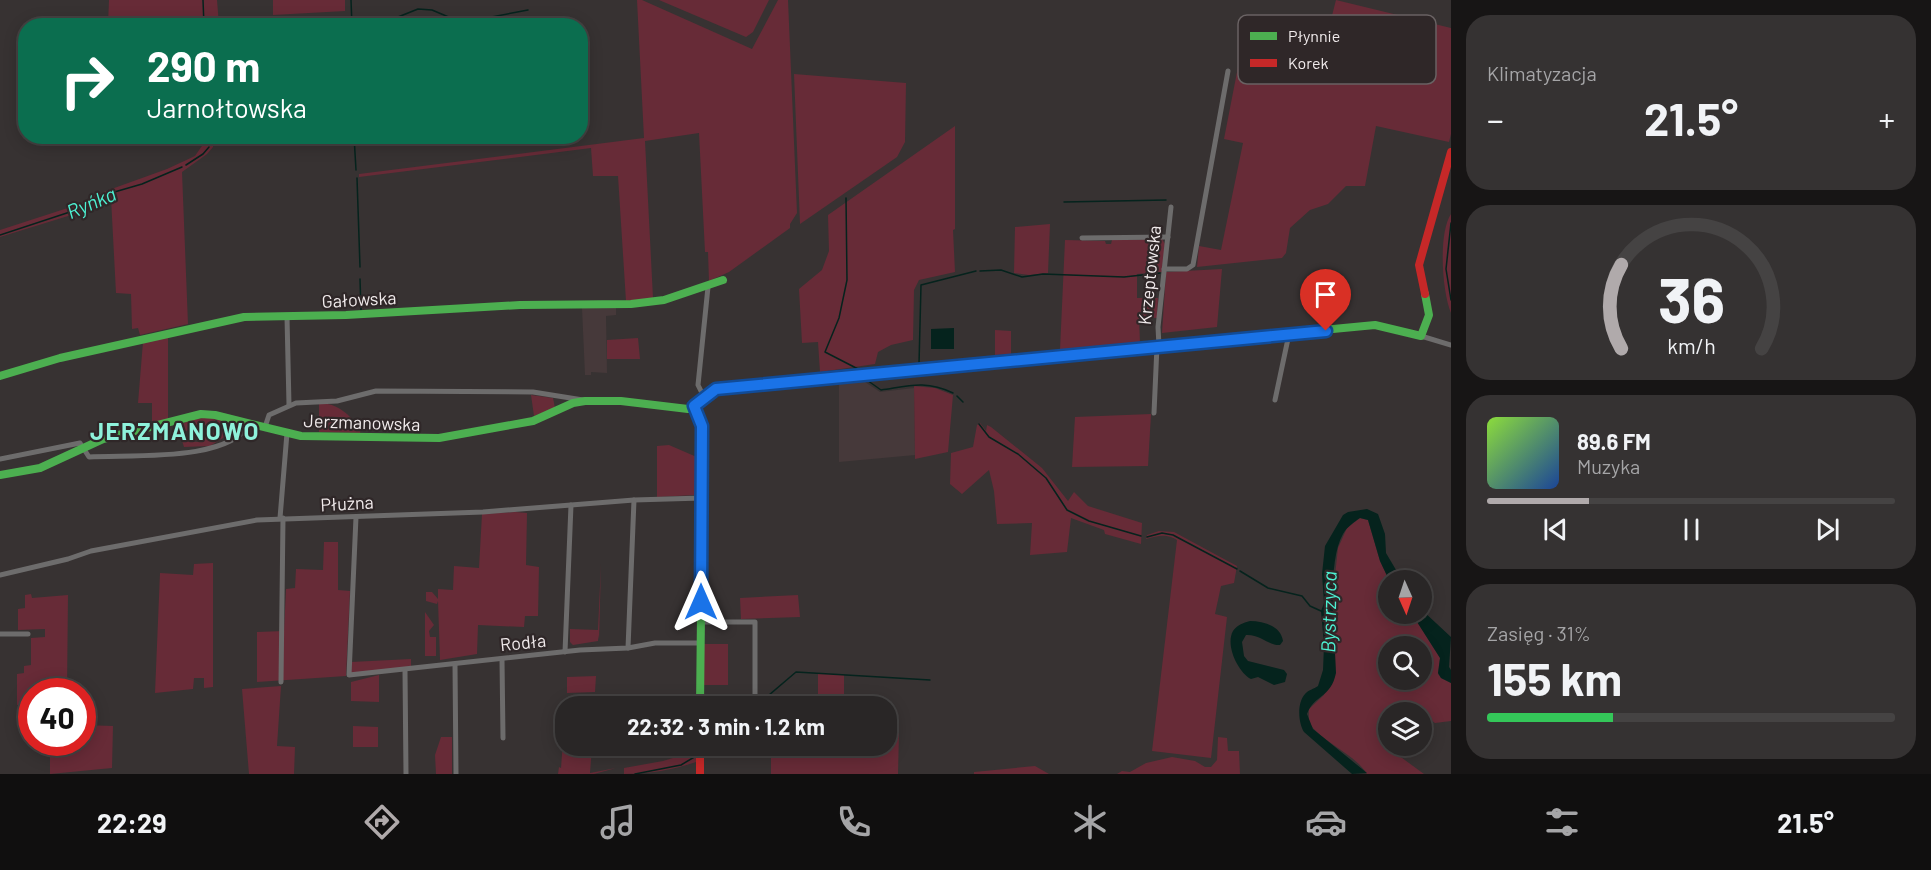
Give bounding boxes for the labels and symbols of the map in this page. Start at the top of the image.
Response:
legend [1238,15,1436,84]
text: Płynnie [1288,26,1340,45]
text: Korek [1288,53,1329,72]
water label: Ryńka [63,181,119,223]
street label: Krzeptowska [1133,224,1165,326]
pin [1300,269,1351,331]
street label: Gałowska [321,286,397,312]
street label: Jerzmanowska [303,409,421,435]
district label: JERZMANOWO [90,416,260,445]
street label: Płużna [320,491,374,515]
position arrow [669,570,733,634]
north arrow [1378,570,1432,624]
water label: Bystrzyca [1315,571,1341,653]
street label: Rodła [499,629,547,655]
speed limit sign: 40 [18,678,96,756]

